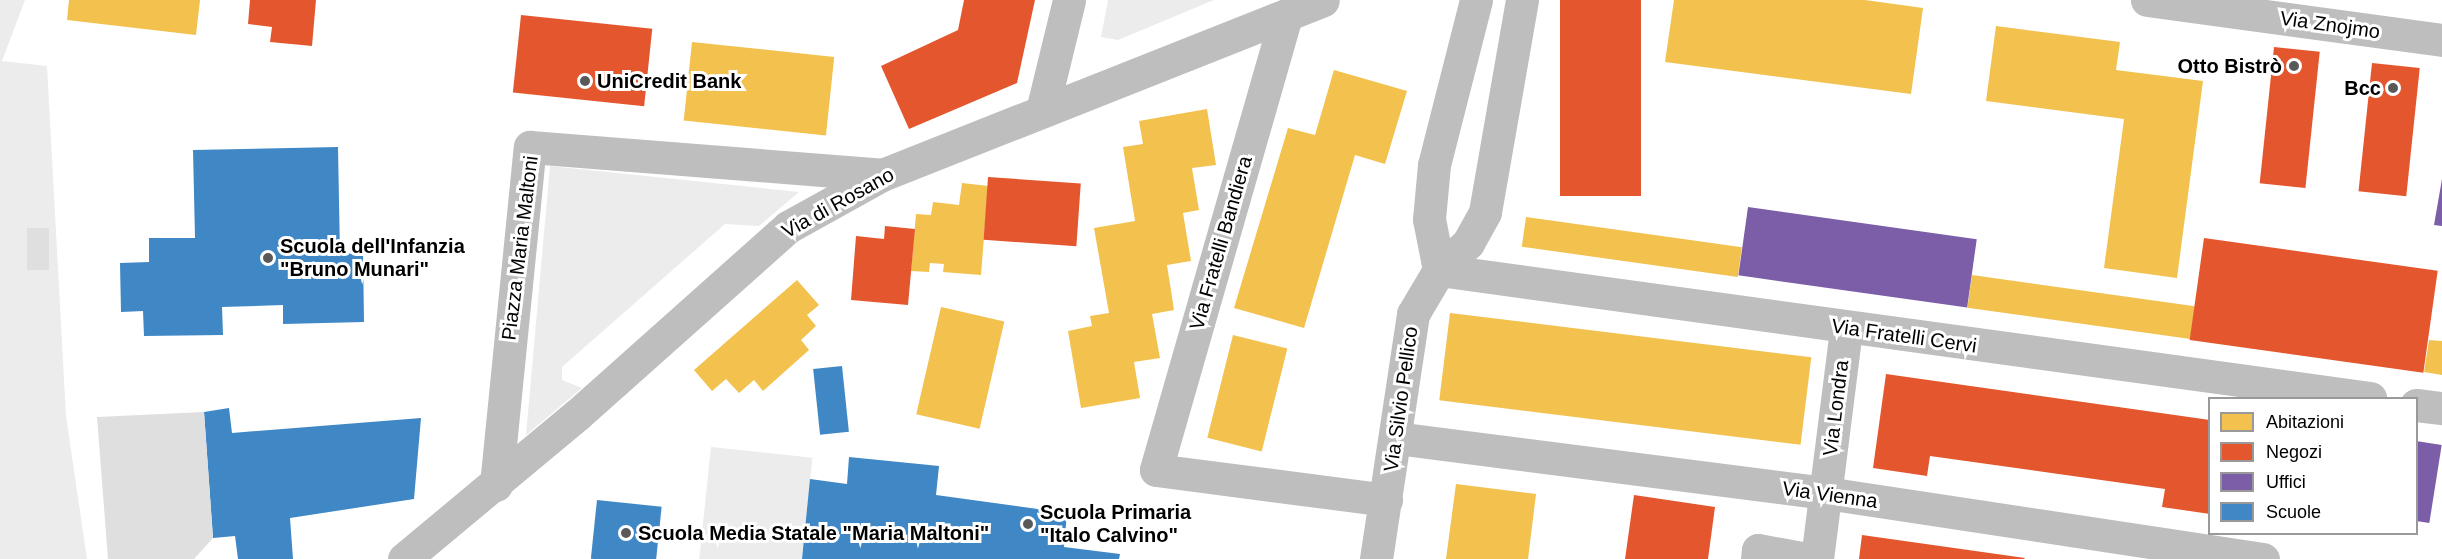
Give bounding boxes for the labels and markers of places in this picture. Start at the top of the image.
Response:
place label: Otto Bistrò [2178,54,2282,78]
marker: Otto Bistrò [2287,59,2301,73]
place label: UniCredit Bank [597,69,741,93]
marker: UniCredit Bank [578,74,592,88]
place label: Bcc [2344,76,2381,100]
marker: Bcc [2386,81,2400,95]
place label: Scuola dell'Infanzia "Bruno Munari" [280,234,465,281]
marker: Scuola dell'Infanzia "Bruno Munari" [261,251,275,265]
place label: Scuola Primaria "Italo Calvino" [1040,500,1191,547]
marker: Scuola Primaria "Italo Calvino" [1021,517,1035,531]
place label: Scuola Media Statale "Maria Maltoni" [638,521,989,545]
marker: Scuola Media Statale "Maria Maltoni" [619,526,633,540]

